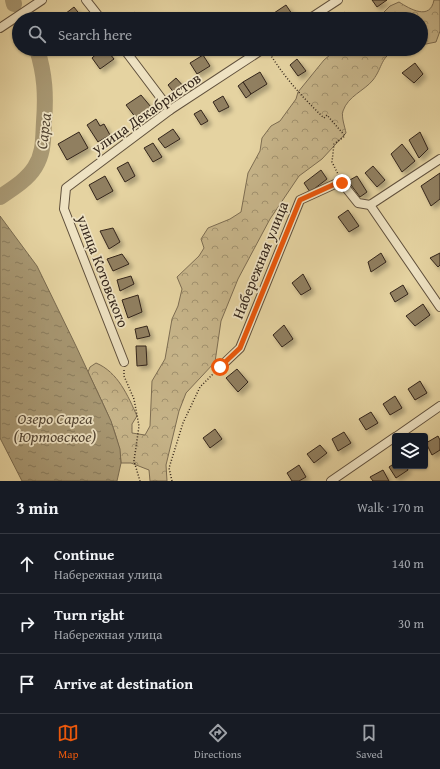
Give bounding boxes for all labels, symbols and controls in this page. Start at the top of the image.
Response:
search box [12,12,428,56]
icon: search [26,23,48,45]
text: Search here [58,24,132,45]
street label: улица Декабристов [86,67,205,159]
water label: Сарга [29,111,57,150]
route end [333,174,351,192]
street label: Набережная улица [227,197,294,322]
street label: улица Котовского [72,211,134,331]
route start [211,358,229,376]
water label: Озеро Сарга (Юртовское) [14,406,97,448]
map controls [392,433,428,469]
button: layers [392,433,428,469]
text: 3 min [16,495,58,520]
text: Walk · 170 m [357,498,424,517]
text: Continue [54,544,115,565]
icon: ahead [16,553,38,575]
text: 140 m [392,554,424,573]
text: Набережная улица [54,565,162,584]
text: Turn right [54,604,125,625]
icon: right [16,613,38,635]
text: 30 m [398,614,424,633]
text: Набережная улица [54,625,162,644]
icon: arrive [16,673,38,695]
text: Arrive at destination [54,673,193,694]
tab: Map [57,722,79,762]
tab: Directions [194,722,241,762]
tab: Saved [356,722,383,762]

